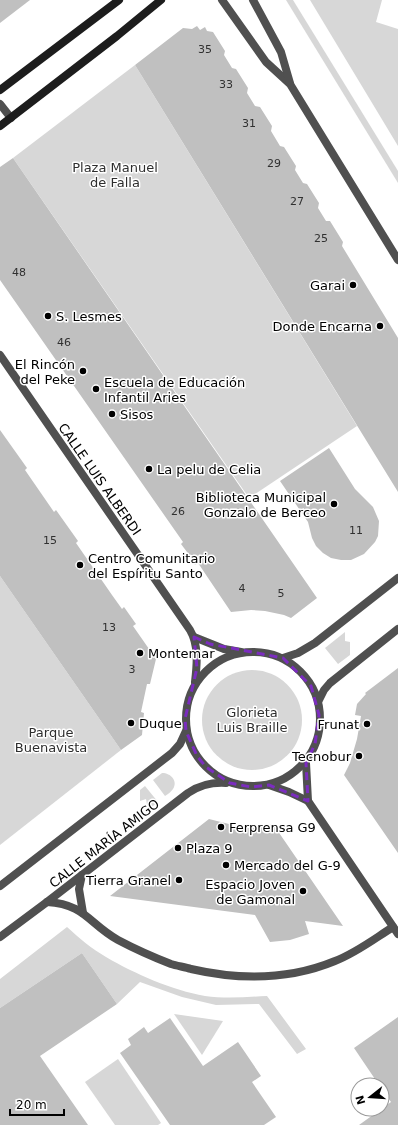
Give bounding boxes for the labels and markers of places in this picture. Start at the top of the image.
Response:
place label: Garai [310,278,345,293]
marker: Garai [348,280,358,290]
place label: S. Lesmes [56,309,122,324]
marker: S. Lesmes [43,311,53,321]
place label: Donde Encarna [273,319,372,334]
marker: Donde Encarna [375,321,385,331]
place label: El Rincón del Peke [15,357,75,387]
marker: El Rincón del Peke [78,366,88,376]
place label: Escuela de Educación Infantil Aries [104,375,245,405]
marker: Escuela de Educación Infantil Aries [91,384,101,394]
place label: Sisos [120,407,154,422]
marker: Sisos [107,409,117,419]
place label: La pelu de Celia [157,462,261,477]
marker: La pelu de Celia [144,464,154,474]
place label: Biblioteca Municipal Gonzalo de Berceo [196,490,326,520]
marker: Biblioteca Municipal Gonzalo de Berceo [329,499,339,509]
place label: Centro Comunitario del Espíritu Santo [88,551,215,581]
marker: Centro Comunitario del Espíritu Santo [75,560,85,570]
place label: Montemar [148,646,215,661]
marker: Montemar [135,648,145,658]
place label: Duque [139,716,182,731]
place label: Frunat [318,717,359,732]
marker: Duque [126,718,136,728]
marker: Frunat [362,719,372,729]
place label: Tecnobur [291,749,352,764]
marker: Tecnobur [354,751,364,761]
place label: Ferprensa G9 [229,820,316,835]
marker: Ferprensa G9 [216,822,226,832]
place label: Plaza 9 [186,841,233,856]
marker: Plaza 9 [173,843,183,853]
place label: Mercado del G-9 [234,858,341,873]
marker: Mercado del G-9 [221,860,231,870]
place label: Tierra Granel [85,873,171,888]
marker: Tierra Granel [174,875,184,885]
place label: Espacio Joven de Gamonal [205,877,295,907]
marker: Espacio Joven de Gamonal [298,886,308,896]

